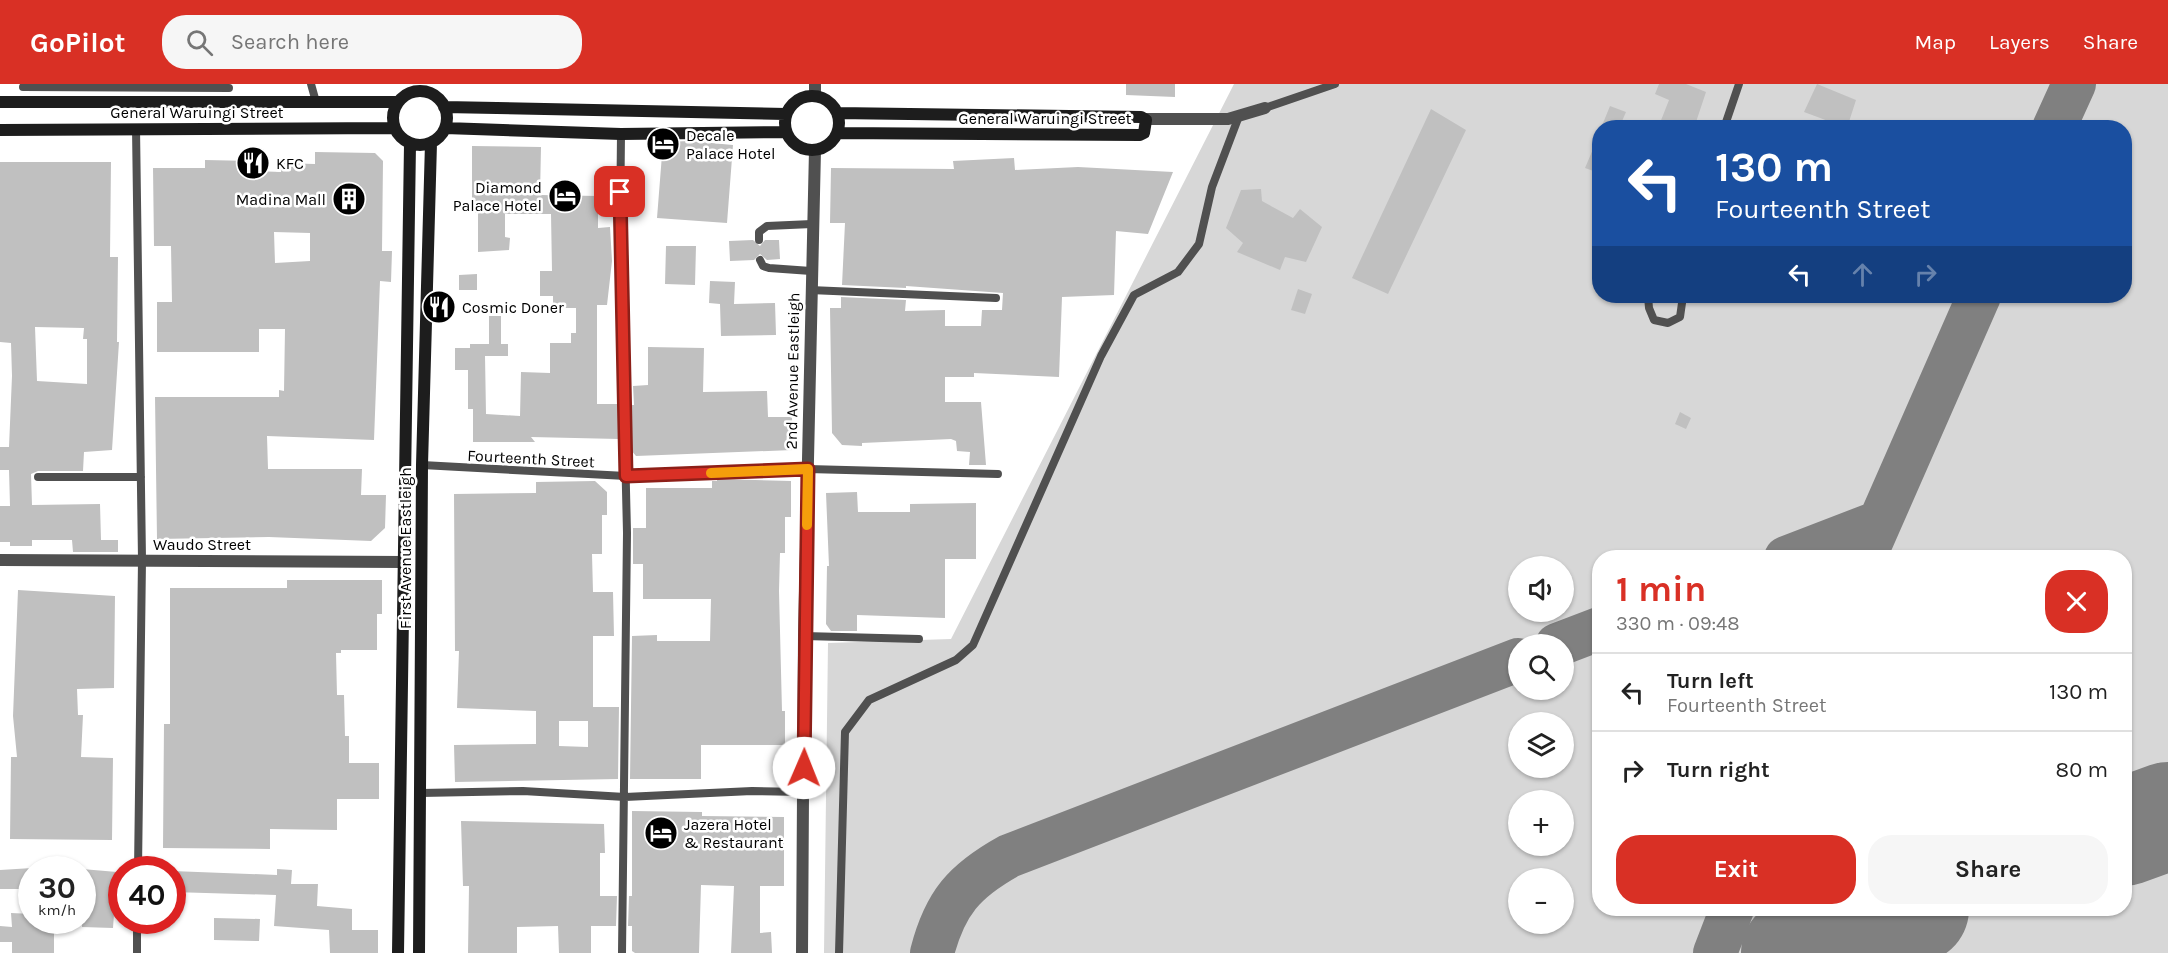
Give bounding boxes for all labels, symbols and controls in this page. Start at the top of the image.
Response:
search box [162,15,582,69]
text: GoPilot [30,26,126,59]
icon: search [183,26,216,59]
text: Search here [231,29,349,55]
text: Map [1914,30,1956,54]
text: Layers [1989,30,2050,54]
text: Share [2083,30,2138,54]
street label: General Waruingi Street [110,103,284,122]
street label: General Waruingi Street [958,109,1132,128]
hotel icon: Decale Palace Hotel [645,126,681,162]
place label: Decale Palace Hotel [686,126,775,163]
text: 130 m [1715,142,1833,192]
icon: left [1616,144,1694,222]
restaurant icon: KFC [235,145,271,181]
place label: KFC [276,154,304,173]
pin [594,166,645,217]
icon: arrive [603,175,636,208]
place label: Diamond Palace Hotel [453,178,542,215]
hotel icon: Diamond Palace Hotel [547,178,583,214]
building icon: Madina Mall [331,181,367,217]
place label: Madina Mall [236,190,326,209]
text: Fourteenth Street [1715,193,1930,225]
icon: left [1783,258,1816,291]
icon: ahead [1846,258,1879,291]
icon: right [1909,258,1942,291]
restaurant icon: Cosmic Doner [421,289,457,325]
street label: 2nd Avenue Eastleigh [782,292,803,450]
place label: Cosmic Doner [462,298,564,317]
street label: Fourteenth Street [467,446,595,471]
street label: First Avenue Eastleigh [396,467,415,629]
street label: Waudo Street [153,535,251,554]
map controls [1508,556,1574,934]
button: sound [1508,556,1574,622]
text: 1 min [1616,568,1706,610]
button: close [2045,570,2108,633]
text: 330 m · 09:48 [1616,612,1740,635]
button: search [1508,634,1574,700]
text: Turn left [1667,668,1754,694]
icon: left [1616,676,1649,709]
text: 130 m [2049,679,2108,705]
text: Fourteenth Street [1667,694,1827,717]
button: layers [1508,712,1574,778]
position arrow [772,736,836,800]
icon: right [1616,754,1649,787]
text: Turn right [1667,757,1770,783]
text: 80 m [2056,757,2108,783]
button: + [1508,790,1574,856]
hotel icon: Jazera Hotel & Restaurant [643,815,679,851]
place label: Jazera Hotel & Restaurant [684,815,784,852]
button: Exit [1616,835,1856,904]
button: Share [1868,835,2108,904]
speed limit sign: 40 [108,856,186,934]
button: − [1508,868,1574,934]
text: 30 [38,870,76,906]
text: km/h [38,901,76,919]

